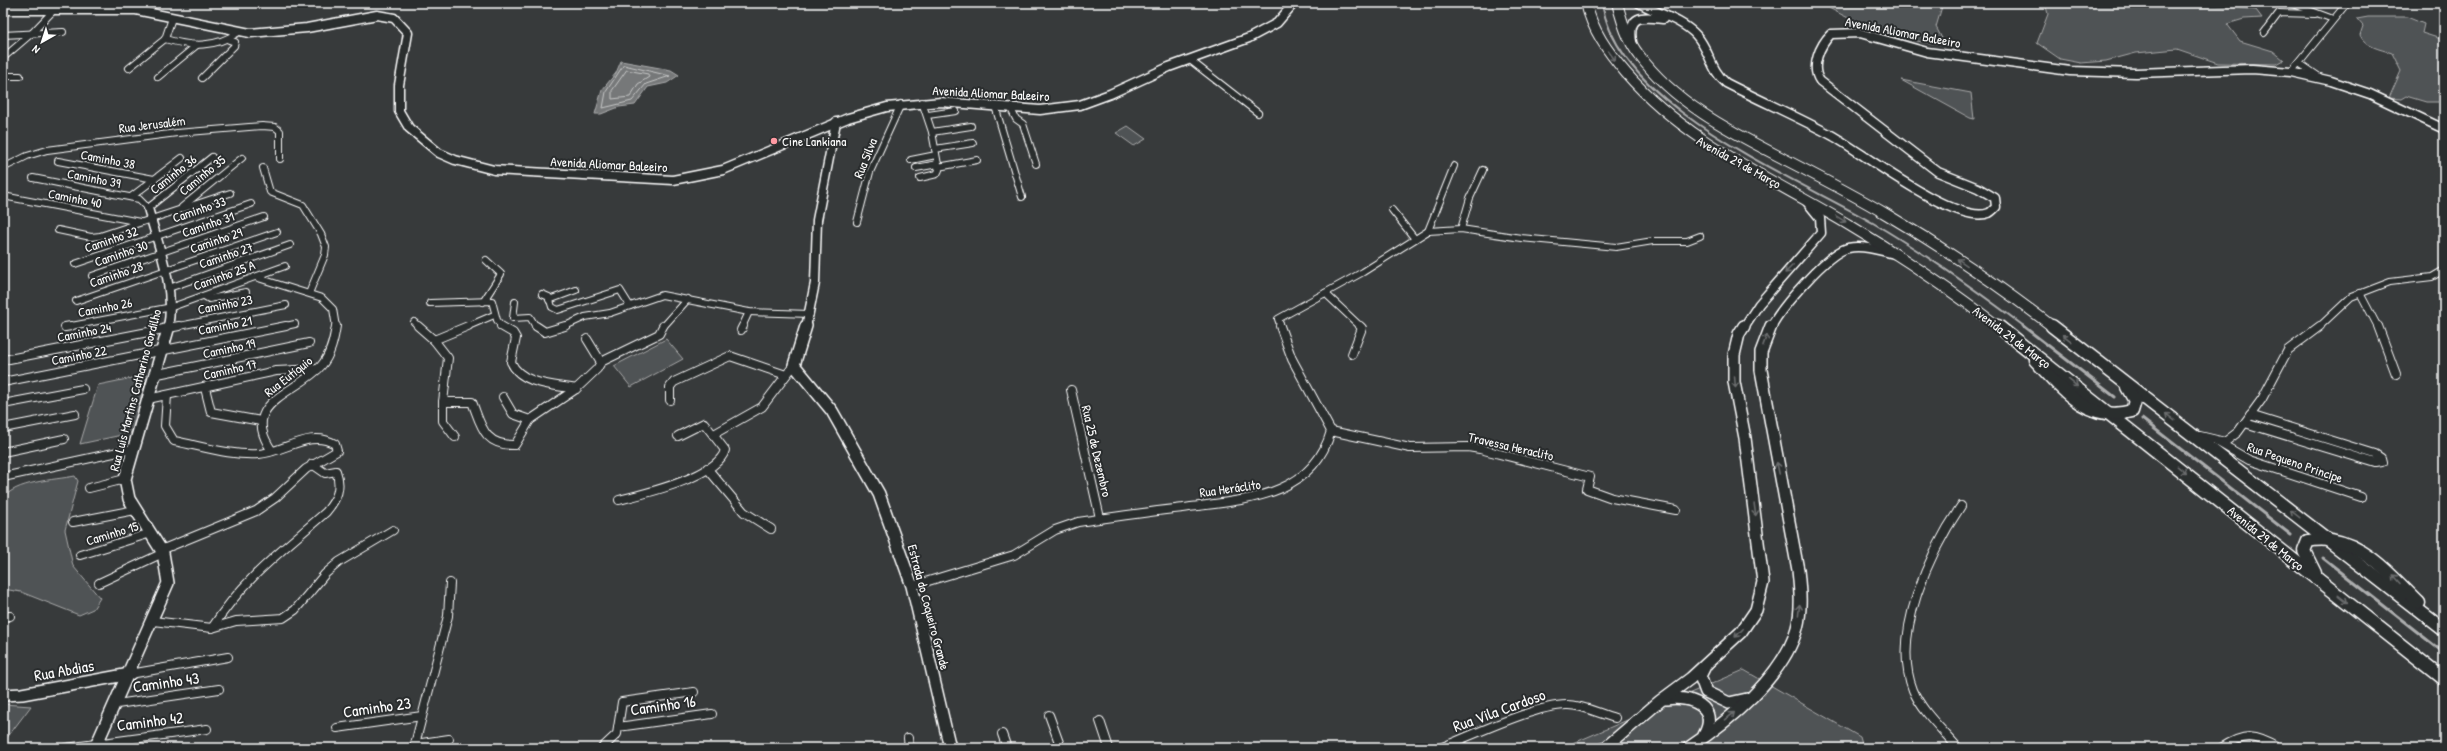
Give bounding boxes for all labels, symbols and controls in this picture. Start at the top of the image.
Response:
street label: Avenida Aliomar Baleeiro [1844,12,1962,52]
north arrow [22,22,62,62]
text: N [29,42,42,57]
one-way arrow [1608,50,1617,61]
street label: Avenida Aliomar Baleeiro [932,81,1050,105]
street label: Rua Jerusalém [118,111,186,137]
street label: Avenida 29 de Março [1694,131,1784,193]
place label: Cine Lankiana [782,132,846,150]
street label: Rua Silva [849,135,881,181]
marker: Cine Lankiana [769,136,779,146]
street label: Caminho 38 [79,145,137,173]
street label: Caminho 36 [146,150,200,198]
street label: Caminho 35 [175,150,229,199]
street label: Avenida Aliomar Baleeiro [550,152,668,176]
street label: Caminho 39 [66,164,123,192]
street label: Caminho 40 [47,184,104,212]
street label: Caminho 33 [170,191,228,226]
street label: Caminho 31 [179,207,237,241]
one-way arrow [1835,215,1847,223]
street label: Caminho 32 [82,221,140,257]
street label: Caminho 29 [187,223,245,257]
street label: Caminho 30 [92,235,150,270]
street label: Caminho 27 [197,237,255,273]
street label: Caminho 25 A [191,255,258,294]
street label: Caminho 28 [87,256,145,292]
one-way arrow [1957,258,1968,266]
one-way arrow [1784,264,1794,274]
street label: Caminho 23 [196,290,254,318]
street label: Caminho 26 [76,293,134,321]
street label: Avenida 29 de Março [1969,302,2055,372]
street label: Rua Luís Martins Catharino Gordilho [105,307,165,473]
street label: Caminho 21 [197,311,254,339]
street label: Caminho 24 [56,318,113,346]
street label: Caminho 19 [201,334,257,362]
one-way arrow [2062,334,2073,342]
one-way arrow [1762,335,1770,347]
street label: Caminho 22 [50,341,108,369]
street label: Rua Eutíquio [260,351,316,401]
street label: Caminho 17 [201,354,259,384]
one-way arrow [1731,375,1738,388]
one-way arrow [2067,379,2078,387]
street label: Rua 25 de Dezembro [1078,403,1116,499]
one-way arrow [2165,413,2176,422]
street label: Travessa Heraclito [1467,427,1555,465]
street label: Rua Pequeno Principe [2245,437,2345,487]
one-way arrow [1774,462,1782,475]
one-way arrow [2177,466,2188,475]
street label: Rua Heráclito [1198,475,1262,501]
street label: Avenida 29 de Março [2224,501,2308,575]
one-way arrow [1751,503,1759,516]
one-way arrow [2289,510,2300,519]
street label: Caminho 15 [84,516,141,549]
street label: Estrada do Coqueiro Grande [904,542,954,672]
one-way arrow [2392,574,2401,585]
one-way arrow [2337,595,2348,604]
one-way arrow [1795,604,1803,617]
one-way arrow [1734,628,1744,638]
street label: Rua Abdias [32,654,96,686]
street label: Caminho 43 [131,666,201,698]
street label: Rua Vila Cardoso [1450,683,1549,737]
street label: Caminho 16 [629,690,697,720]
street label: Caminho 23 [342,691,412,723]
street label: Caminho 42 [115,706,185,736]
one-way arrow [1724,711,1735,720]

